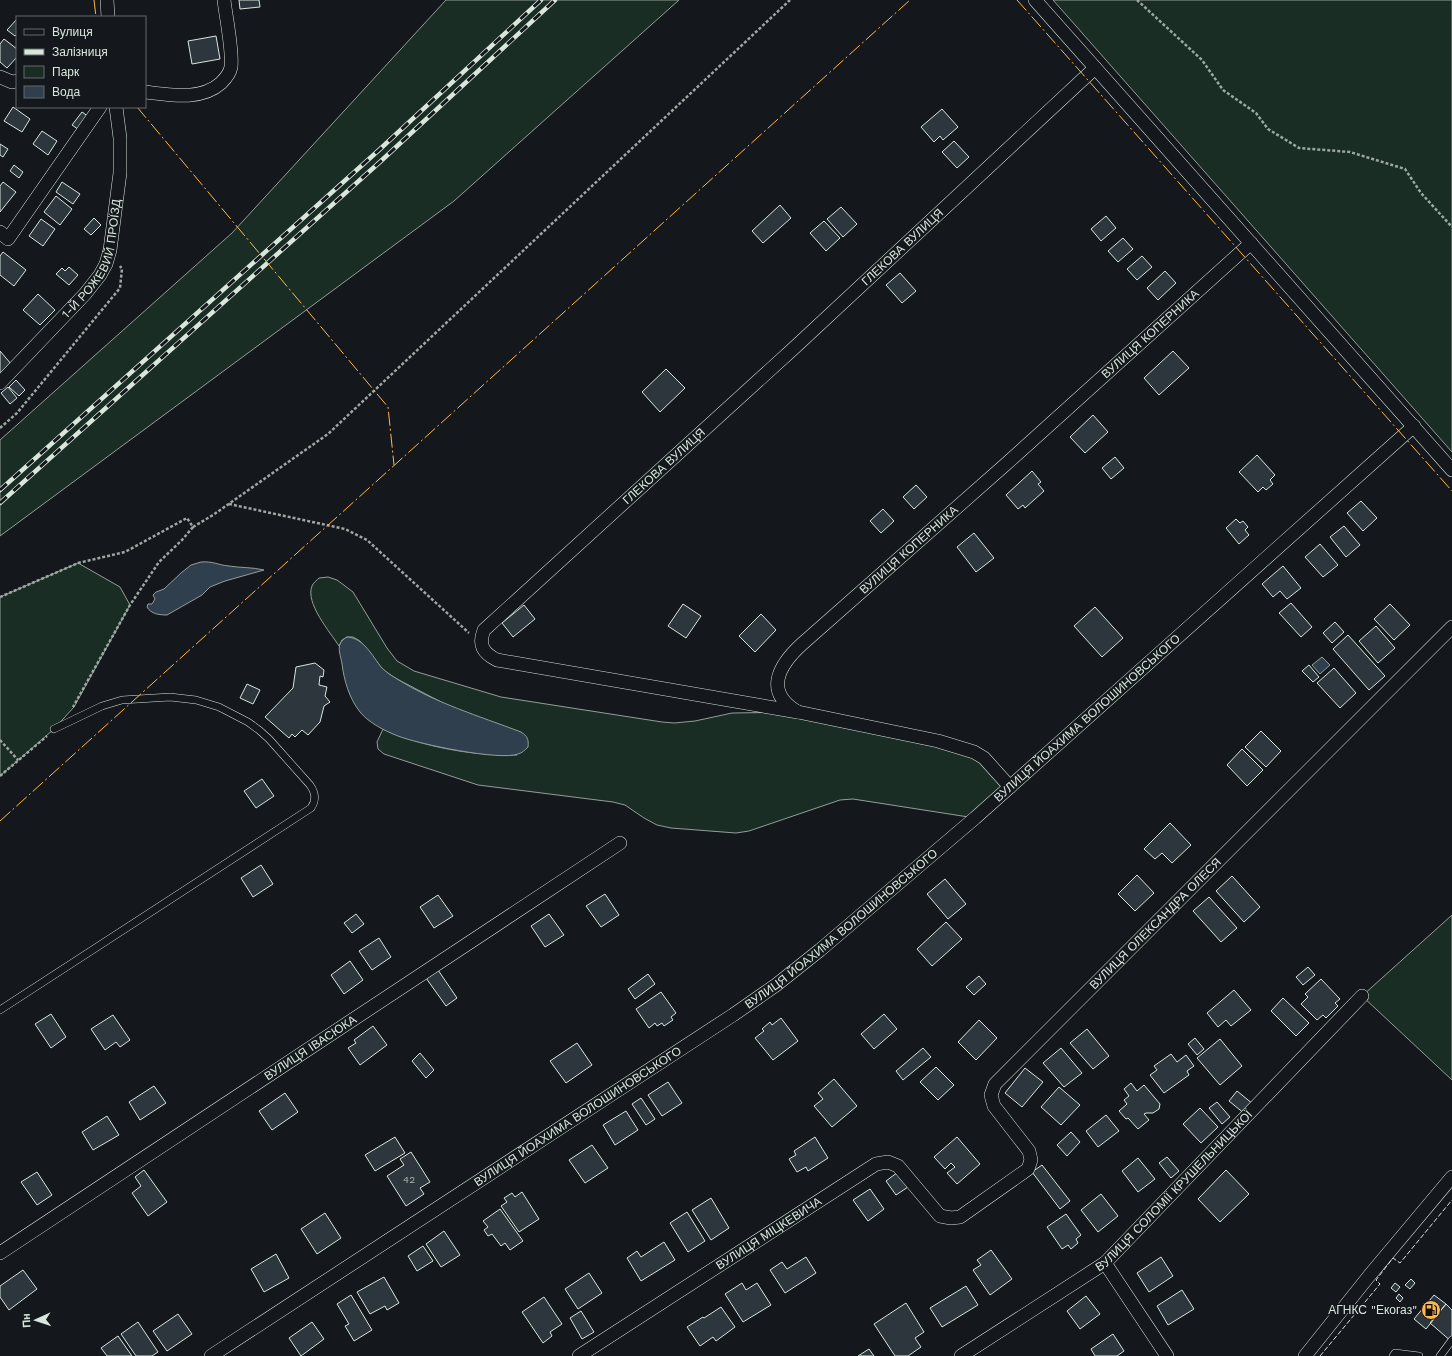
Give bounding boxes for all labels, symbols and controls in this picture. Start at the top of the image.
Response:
legend [16,16,146,108]
text: Вулиця [52,25,93,39]
text: Залізниця [52,45,108,59]
text: Парк [52,65,80,79]
text: Вода [52,85,80,99]
street label: 1-Й РОЖЕВИЙ ПРОЇЗД [59,198,124,321]
street label: ГЛЕКОВА ВУЛИЦЯ [859,206,946,288]
street label: ВУЛИЦЯ КОПЕРНИКА [1099,286,1202,381]
street label: ГЛЕКОВА ВУЛИЦЯ [620,425,708,507]
street label: ВУЛИЦЯ КОПЕРНИКА [857,503,961,597]
street label: ВУЛИЦЯ ЙОАХИМА ВОЛОШИНОВСЬКОГО [991,631,1183,805]
street label: ВУЛИЦЯ ЙОАХИМА ВОЛОШИНОВСЬКОГО [742,846,940,1011]
street label: ВУЛИЦЯ ОЛЕКСАНДРА ОЛЕСЯ [1087,855,1224,992]
street label: ВУЛИЦЯ ІВАСЮКА [262,1012,359,1083]
street label: ВУЛИЦЯ ЙОАХИМА ВОЛОШИНОВСЬКОГО [471,1044,684,1189]
street label: ВУЛИЦЯ СОЛОМІЇ КРУШЕЛЬНИЦЬКОЇ [1093,1107,1256,1274]
house number: 42 [403,1174,415,1185]
street label: ВУЛИЦЯ МІЦКЕВИЧА [713,1194,824,1273]
fuel station icon: АГНКС "Екогаз" [1420,1299,1442,1321]
north arrow [16,1300,56,1340]
place label: АГНКС "Екогаз" [1328,1303,1417,1317]
text: Пн [20,1313,33,1328]

